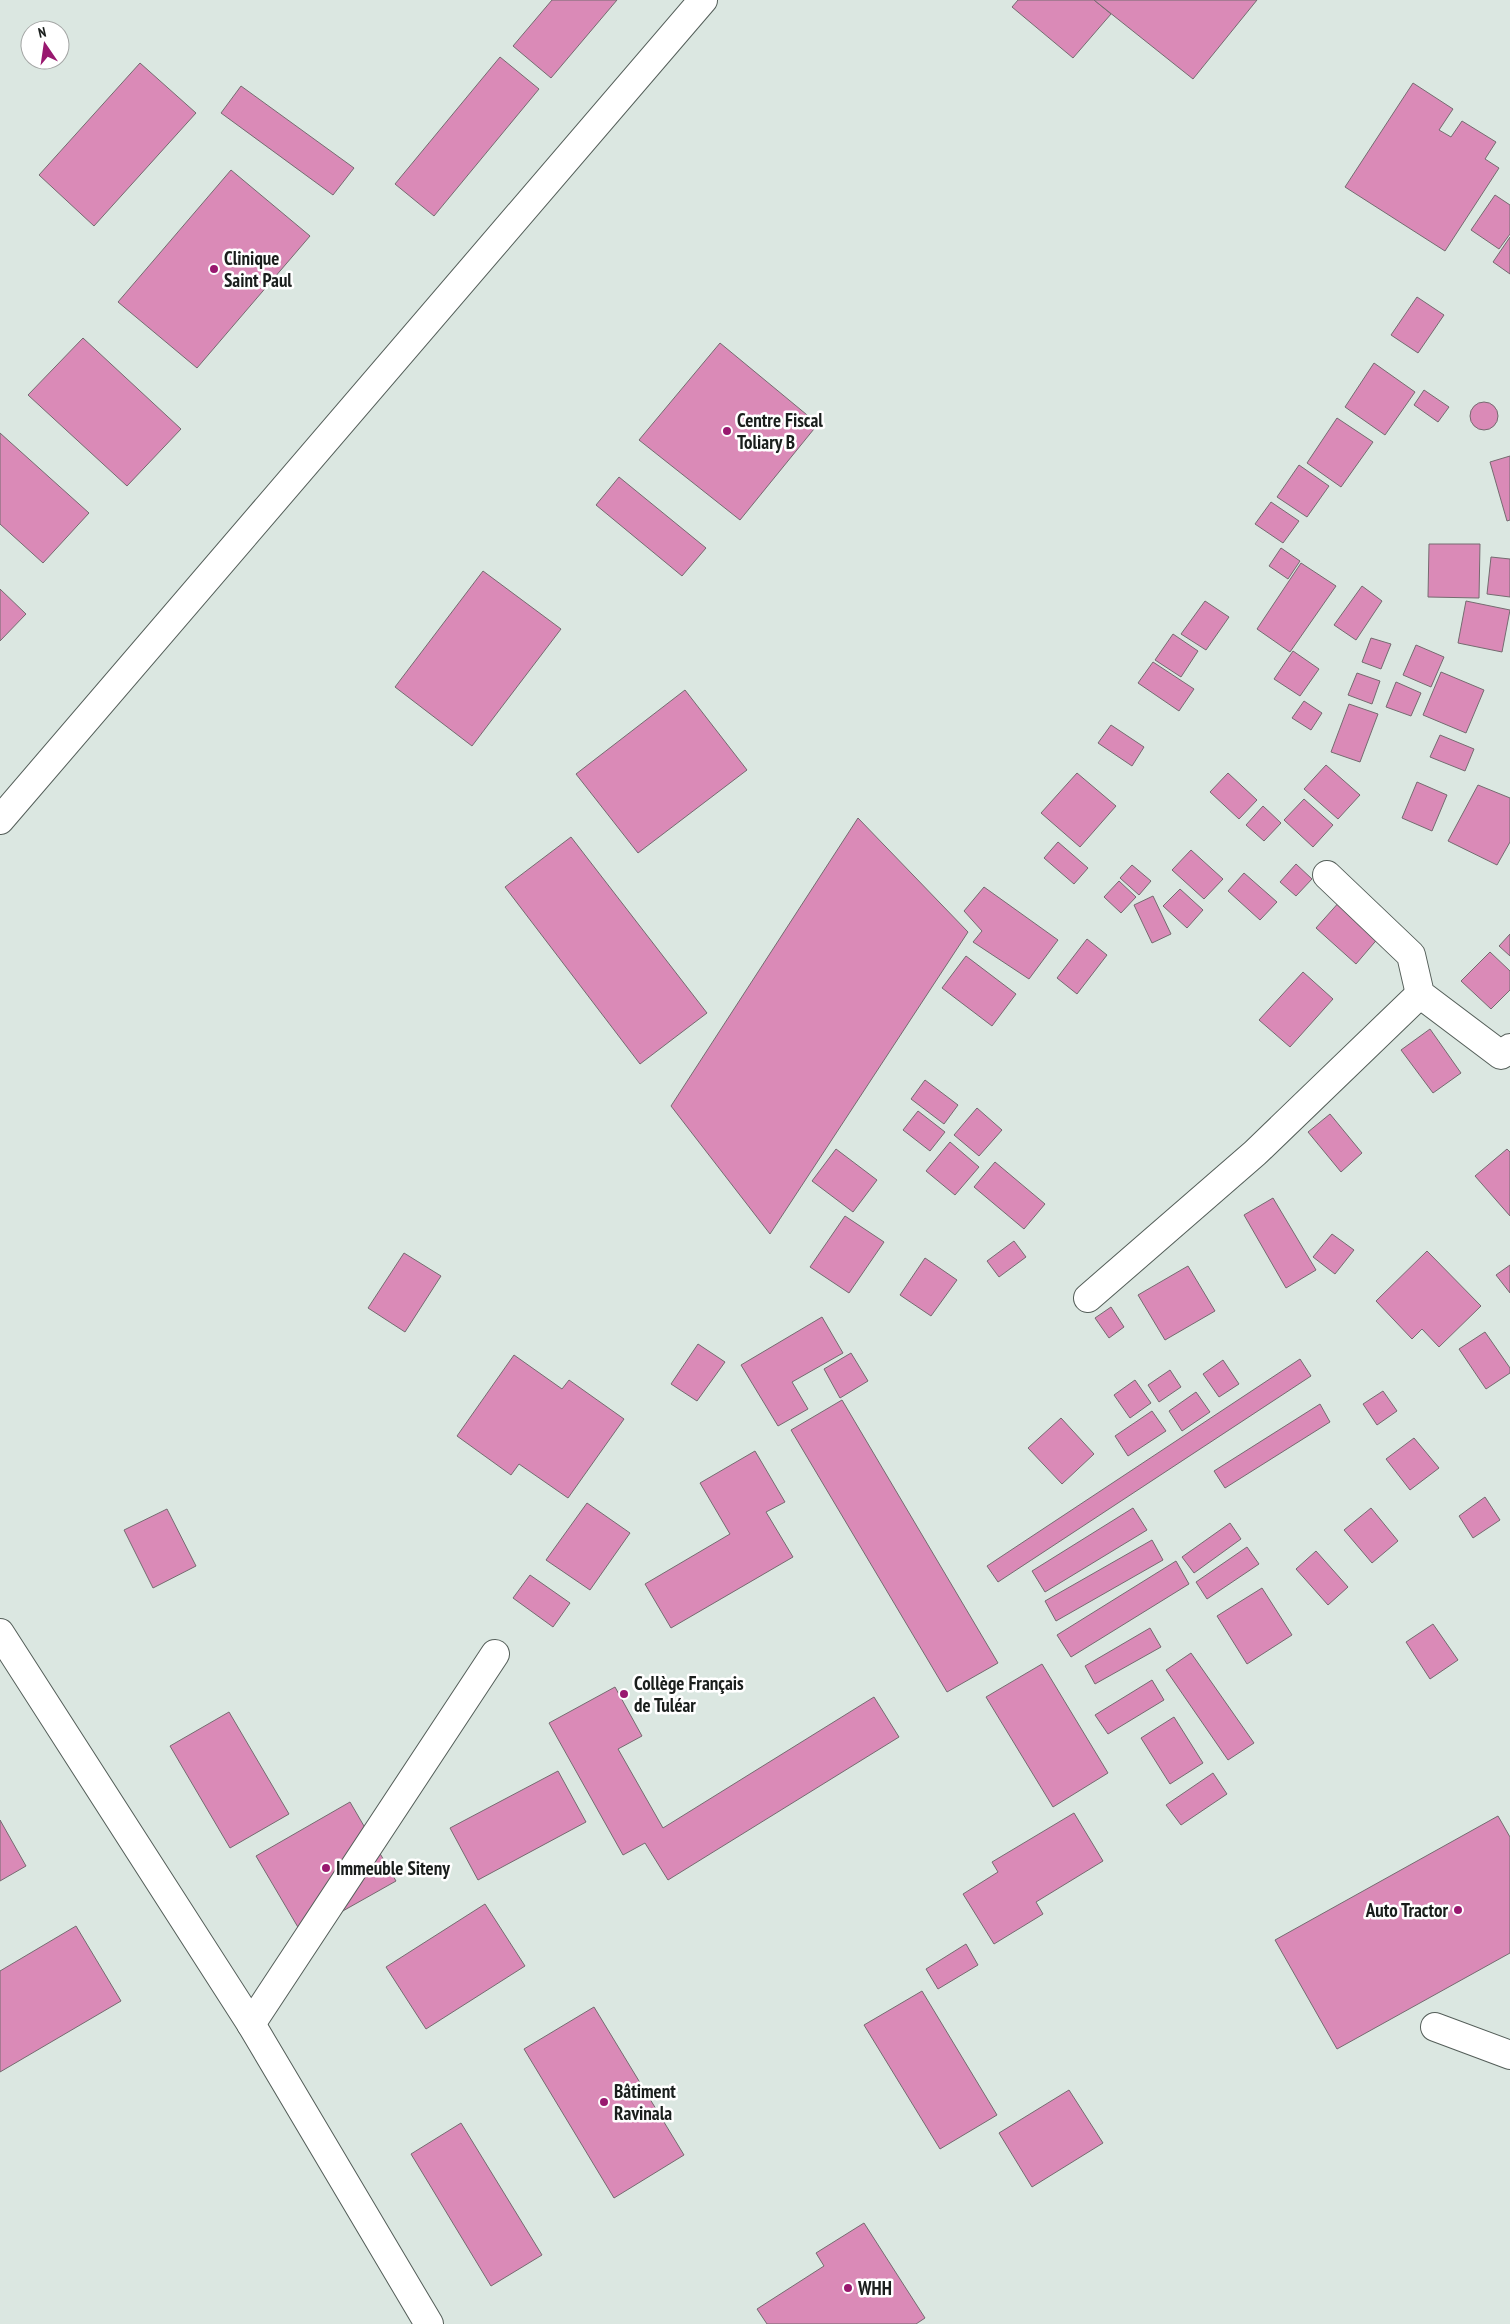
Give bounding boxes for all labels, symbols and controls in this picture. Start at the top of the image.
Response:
north arrow [20,20,70,70]
text: N [36,23,48,42]
place label: Clinique Saint Paul [224,246,292,292]
marker: Clinique Saint Paul [208,263,220,275]
place label: Centre Fiscal Toliary B [737,408,823,454]
marker: Centre Fiscal Toliary B [721,425,733,437]
place label: Collège Français de Tuléar [634,1671,744,1717]
marker: Collège Français de Tuléar [618,1688,630,1700]
place label: Immeuble Siteny [336,1856,450,1880]
marker: Immeuble Siteny [320,1862,332,1874]
place label: Auto Tractor [1365,1898,1448,1922]
marker: Auto Tractor [1452,1904,1464,1916]
place label: Bâtiment Ravinala [614,2079,676,2125]
marker: Bâtiment Ravinala [598,2096,610,2108]
place label: WHH [857,2276,892,2300]
marker: WHH [842,2282,854,2294]

